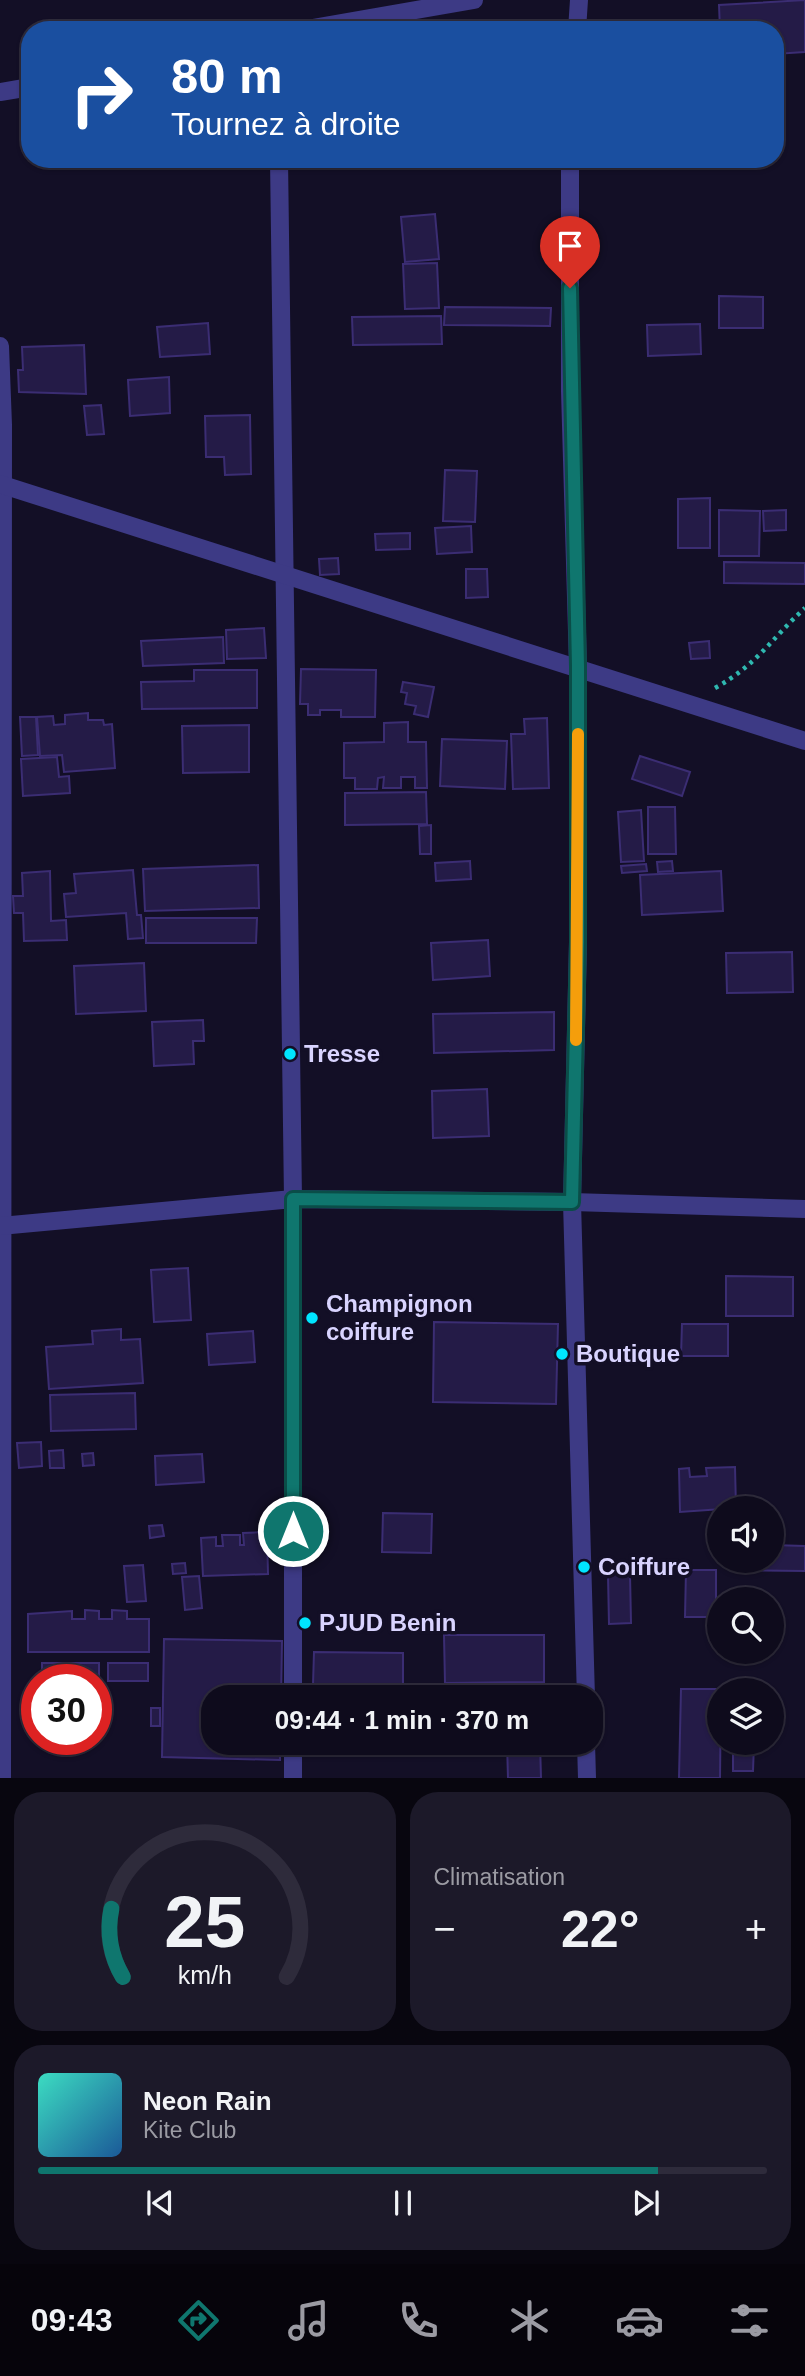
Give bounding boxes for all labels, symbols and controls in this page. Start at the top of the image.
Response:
icon: right [56,49,147,140]
text: 80 m [171,49,283,103]
text: Tournez à droite [171,106,400,142]
pin [540,216,600,288]
icon: arrive [551,227,589,265]
place label: Tresse [304,1040,380,1067]
marker: Tresse [282,1046,298,1062]
place label: Champignon coiffure [326,1290,473,1345]
marker: Champignon coiffure [304,1310,320,1326]
place label: Boutique [576,1340,680,1367]
marker: Boutique [554,1346,570,1362]
position arrow [256,1494,330,1568]
map controls [707,1496,784,1755]
button: sound [707,1496,784,1573]
place label: Coiffure [598,1553,690,1580]
marker: Coiffure [576,1559,592,1575]
button: search [707,1587,784,1664]
place label: PJUD Benin [319,1609,456,1636]
marker: PJUD Benin [297,1615,313,1631]
speed limit sign: 30 [21,1664,112,1755]
button: layers [707,1678,784,1755]
text: 09:44 · 1 min · 370 m [275,1705,529,1735]
text: Climatisation [434,1864,565,1890]
text: 25 [164,1882,245,1963]
text: 22° [561,1900,640,1958]
text: − [434,1908,456,1950]
text: + [745,1908,767,1950]
text: km/h [178,1961,232,1989]
text: Neon Rain [143,2086,272,2116]
text: Kite Club [143,2117,236,2143]
icon: previous [141,2184,179,2222]
icon: pause [384,2184,422,2222]
icon: next [627,2184,665,2222]
icon: directions [174,2296,223,2345]
icon: music [284,2296,333,2345]
icon: phone [394,2296,443,2345]
icon: climate [505,2296,554,2345]
icon: car [615,2296,664,2345]
icon: filters [725,2296,774,2345]
text: 09:43 [31,2302,112,2338]

